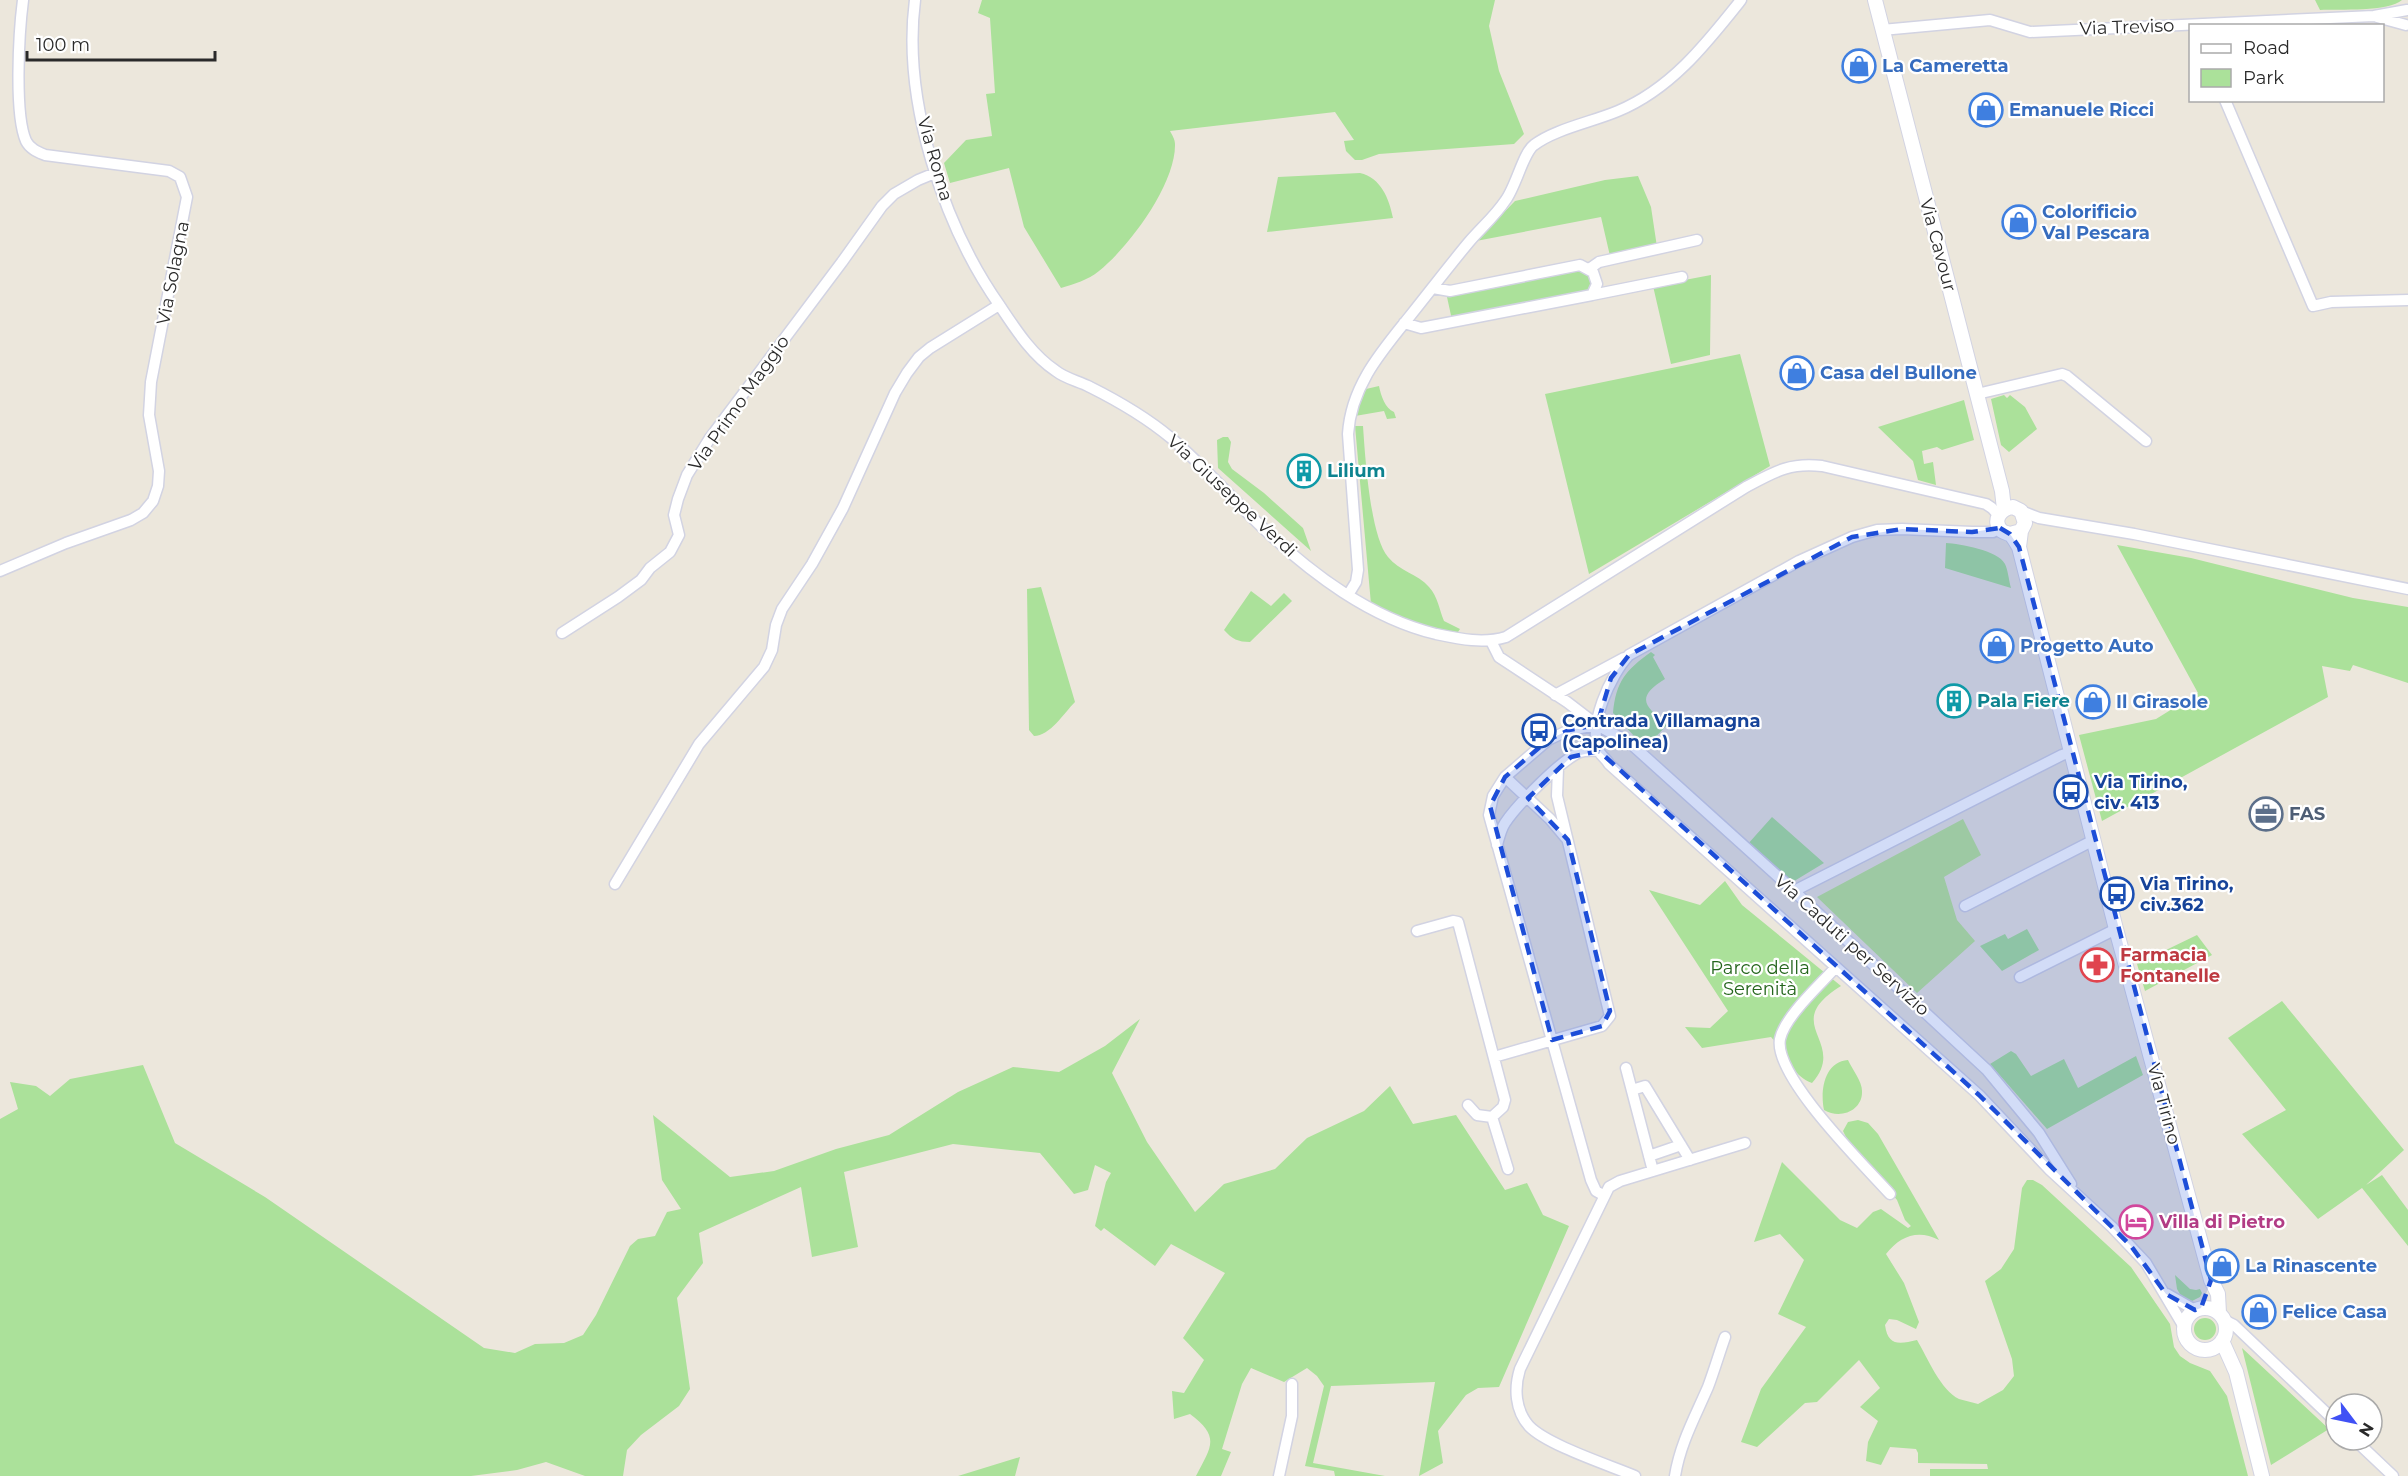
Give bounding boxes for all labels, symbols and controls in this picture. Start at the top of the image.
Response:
street label: Via Treviso [2079,14,2175,40]
scale bar [27,24,214,62]
legend [2189,24,2384,102]
text: 100 m [36,34,90,56]
text: Road [2243,37,2290,59]
shop icon: La Cameretta [1841,48,1877,84]
place label: La Cameretta [1882,55,2009,77]
text: Park [2243,67,2284,89]
shop icon: Emanuele Ricci [1968,92,2004,128]
place label: Emanuele Ricci [2009,99,2154,121]
street label: Via Roma [913,114,957,204]
street label: Via Cavour [1915,196,1961,294]
place label: Colorificio Val Pescara [2041,201,2150,244]
shop icon: Colorificio Val Pescara [2001,204,2037,240]
street label: Via Solagna [152,219,194,327]
street label: Via Primo Maggio [684,331,794,475]
shop icon: Casa del Bullone [1779,355,1815,391]
place label: Casa del Bullone [1820,362,1977,384]
street label: Via Giuseppe Verdi [1163,430,1301,562]
building icon: Lilium [1286,453,1322,489]
place label: Lilium [1327,460,1385,482]
shop icon: Progetto Auto [1979,628,2015,664]
place label: Progetto Auto [2020,635,2154,657]
building icon: Pala Fiere [1936,683,1972,719]
shop icon: Il Girasole [2075,684,2111,720]
place label: Pala Fiere [1977,690,2070,712]
place label: Il Girasole [2116,691,2208,713]
place label: Contrada Villamagna (Capolinea) [1562,710,1761,753]
bus stop icon: Contrada Villamagna (Capolinea) [1521,713,1557,749]
place label: Via Tirino, civ. 413 [2093,771,2188,814]
bus stop icon: Via Tirino, civ. 413 [2053,774,2089,810]
office icon: FAS [2248,796,2284,832]
place label: FAS [2289,803,2325,825]
street label: Via Caduti per Servizio [1770,870,1934,1020]
place label: Via Tirino, civ.362 [2139,873,2234,916]
bus stop icon: Via Tirino, civ.362 [2099,876,2135,912]
place label: Farmacia Fontanelle [2120,944,2220,987]
pharmacy icon: Farmacia Fontanelle [2079,947,2115,983]
park label: Parco della Serenità [1710,957,1810,1000]
street label: Via Tirino [2143,1061,2185,1147]
hotel icon: Villa di Pietro [2118,1204,2154,1240]
place label: Villa di Pietro [2158,1211,2285,1233]
shop icon: La Rinascente [2204,1248,2240,1284]
place label: La Rinascente [2245,1255,2377,1277]
shop icon: Felice Casa [2241,1294,2277,1330]
place label: Felice Casa [2282,1301,2387,1323]
north arrow [2324,1392,2384,1452]
text: N [2355,1419,2378,1440]

